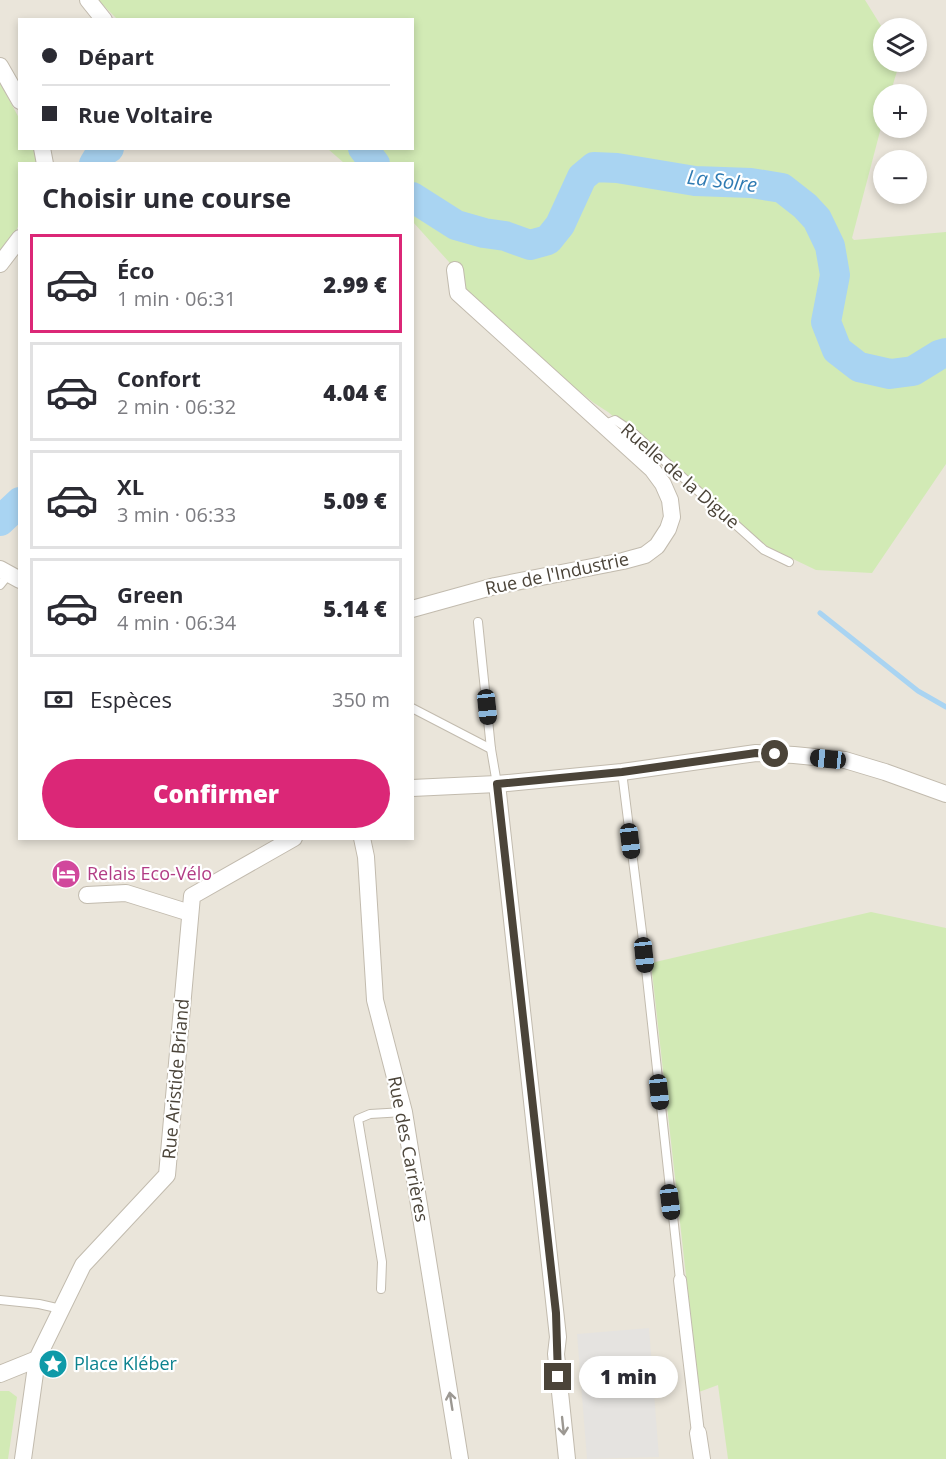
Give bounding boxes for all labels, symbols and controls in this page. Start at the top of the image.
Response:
map controls [873,18,927,204]
button: layers [873,18,927,72]
text: Départ [78,41,154,71]
button: + [873,84,927,138]
text: Rue Voltaire [78,99,213,129]
button: − [873,150,927,204]
water label: La Solre [686,163,759,198]
text: Choisir une course [42,179,291,216]
text: Éco [117,255,154,285]
icon: car [45,257,99,311]
text: 2.99 € [323,269,387,299]
text: 1 min · 06:31 [117,285,236,312]
text: Confort [117,363,201,393]
icon: car [45,365,99,419]
text: 4.04 € [323,377,387,407]
text: 2 min · 06:32 [117,393,236,420]
street label: Ruelle de la Digue [616,417,745,533]
text: XL [117,471,144,501]
icon: car [45,473,99,527]
text: 5.09 € [323,485,387,515]
text: 3 min · 06:33 [117,501,236,528]
street label: Rue de l'Industrie [483,546,631,600]
text: Green [117,579,183,609]
icon: car [45,581,99,635]
text: 5.14 € [323,593,387,623]
text: 4 min · 06:34 [117,609,236,636]
icon: cash [42,683,75,716]
text: Espèces [90,684,172,714]
text: 350 m [332,686,390,713]
car [476,688,498,726]
route start [761,740,788,767]
car [809,748,847,770]
button: Confirmer [42,759,390,828]
car [619,822,641,860]
hotel icon: Relais Eco-Vélo [50,858,82,890]
place label: Relais Eco-Vélo [87,861,212,885]
car [633,936,655,974]
street label: Rue Aristide Briand [156,998,194,1160]
car [648,1073,670,1111]
street label: Rue des Carrières [383,1074,435,1224]
car [659,1183,681,1221]
place icon: Place Kléber [37,1348,69,1380]
place label: Place Kléber [74,1351,178,1375]
callout: 1 min [579,1356,678,1398]
route end [544,1363,571,1390]
text: 1 min [600,1363,657,1390]
one-way arrow [446,1392,457,1412]
one-way arrow [558,1416,569,1436]

